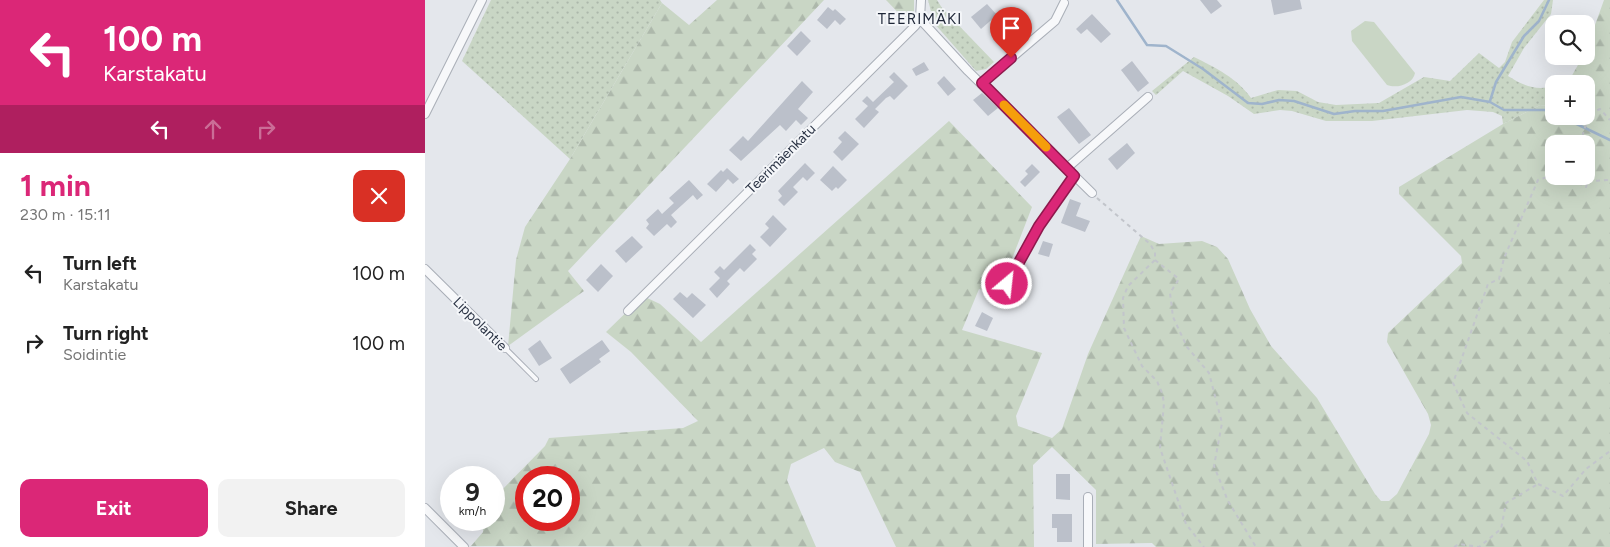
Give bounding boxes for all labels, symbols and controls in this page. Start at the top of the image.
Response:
pin [990,7,1032,58]
district label: TEERIMÄKI [878,10,962,28]
icon: arrive [997,14,1025,42]
map controls [1545,15,1595,185]
button: search [1545,15,1595,65]
text: 100 m [103,18,202,60]
icon: left [20,20,85,85]
text: Karstakatu [103,60,207,87]
button: + [1545,75,1595,125]
icon: left [146,115,174,143]
icon: ahead [199,115,227,143]
icon: right [252,115,280,143]
street label: Teerimäenkatu [743,121,819,197]
button: − [1545,135,1595,185]
text: 1 min [20,167,91,204]
button: close [353,170,405,222]
text: 230 m · 15:11 [20,205,111,224]
text: Turn left [63,252,137,275]
position arrow [980,257,1032,309]
icon: left [20,259,48,287]
text: 100 m [352,262,405,285]
text: Karstakatu [63,275,139,294]
street label: Lippolantie [449,293,511,355]
text: Turn right [63,322,149,345]
icon: right [20,329,48,357]
text: 100 m [352,332,405,355]
text: Soidintie [63,345,126,364]
speed limit sign: 20 [515,466,580,531]
text: 9 [465,477,480,507]
button: Exit [20,479,208,537]
button: Share [218,479,405,537]
text: km/h [459,504,486,518]

